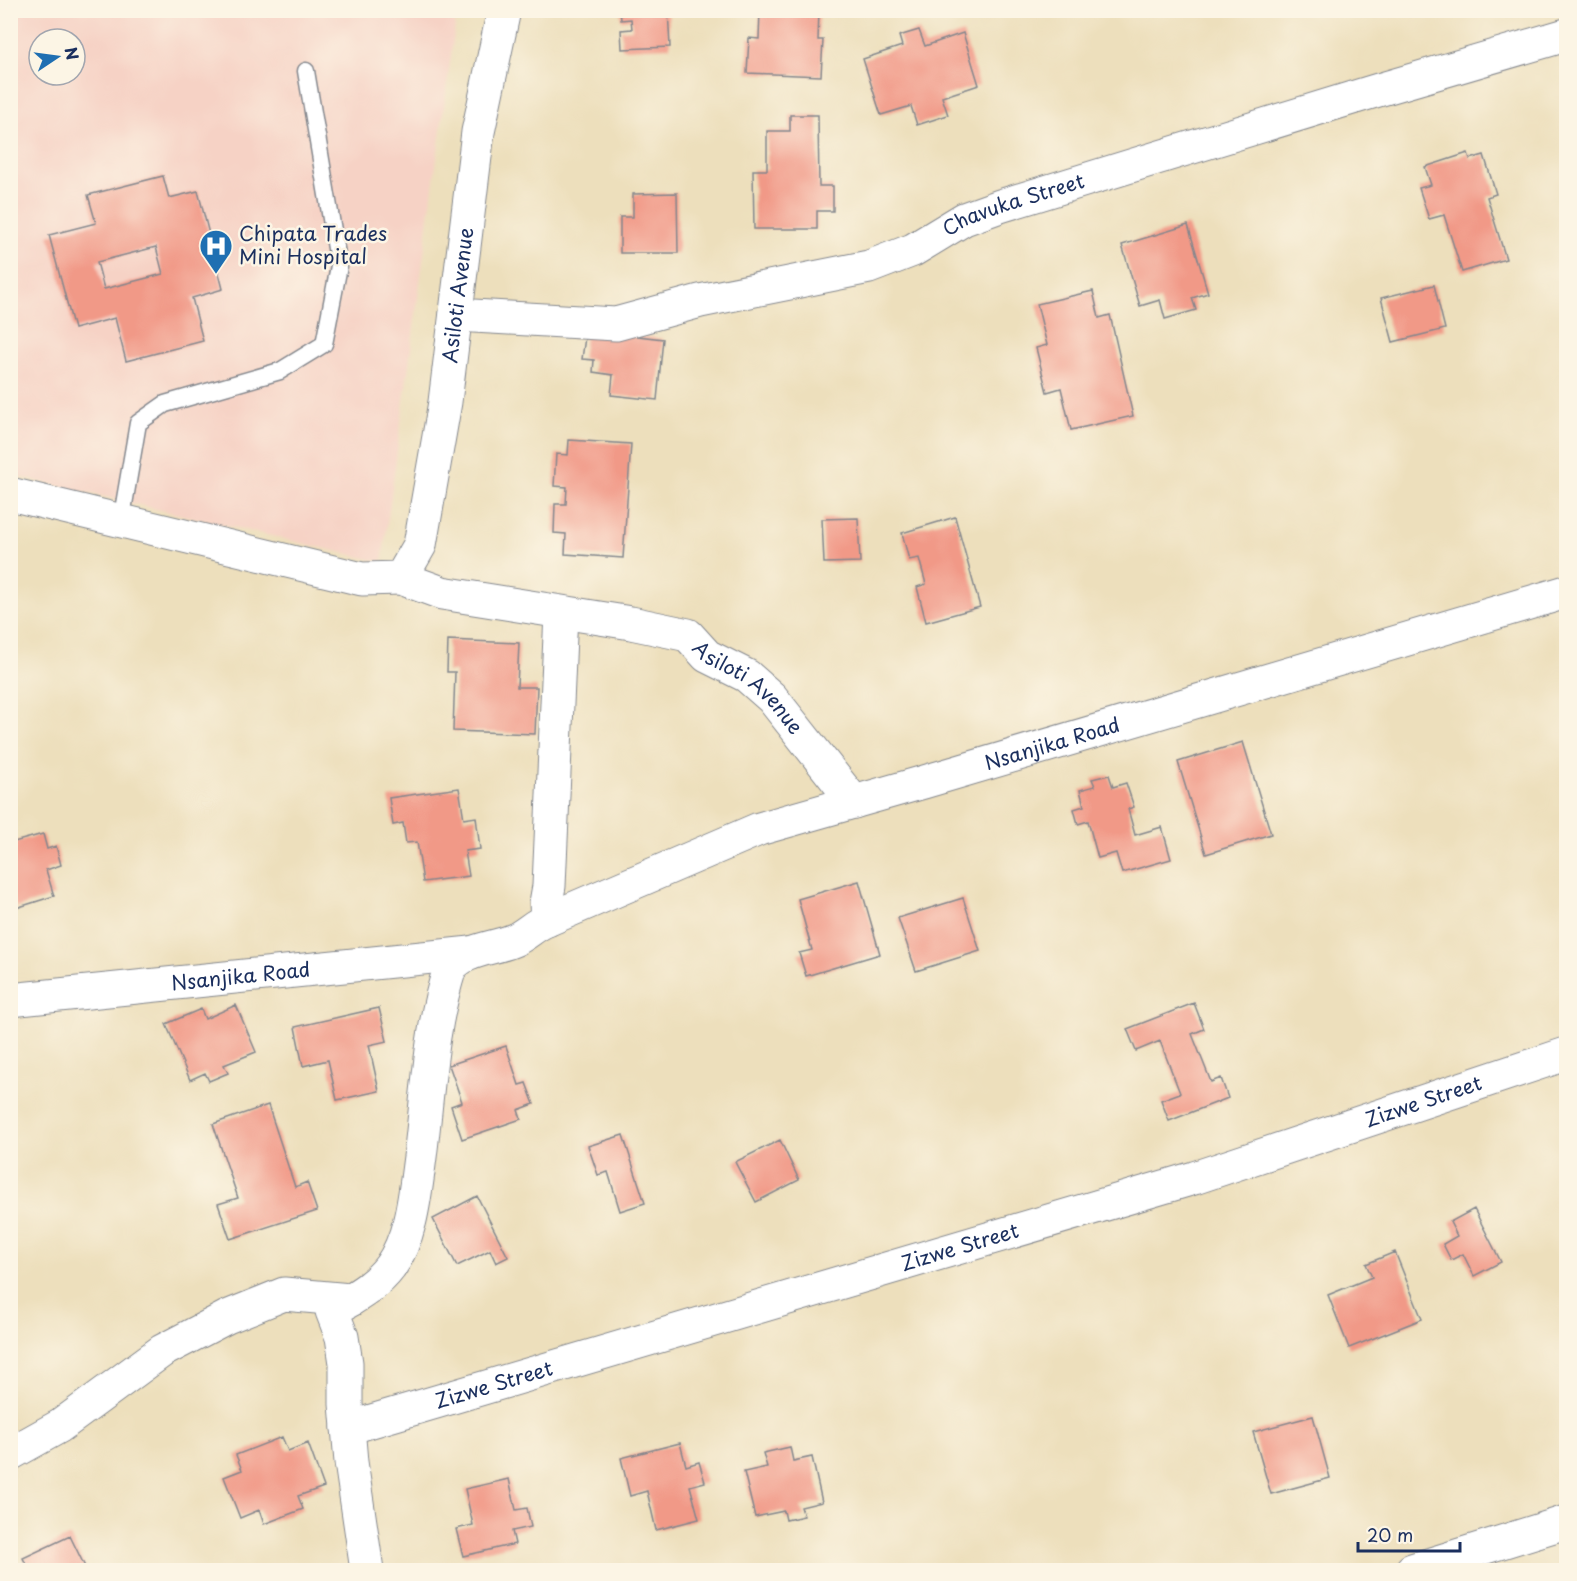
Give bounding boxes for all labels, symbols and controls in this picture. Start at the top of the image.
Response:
north arrow [27,27,87,87]
text: N [59,45,86,62]
street label: Chavuka Street [936,165,1088,243]
place label: Chipata Trades Mini Hospital [239,218,387,271]
street label: Asiloti Avenue [434,226,480,365]
hospital icon: Chipata Trades Mini Hospital [198,228,234,275]
street label: Asiloti Avenue [686,634,811,740]
street label: Nsanjika Road [981,709,1123,777]
street label: Nsanjika Road [170,953,312,997]
street label: Zizwe Street [1361,1067,1486,1134]
street label: Zizwe Street [897,1215,1022,1278]
street label: Zizwe Street [431,1352,556,1416]
scale bar [1358,1515,1460,1553]
text: 20 m [1367,1521,1413,1548]

